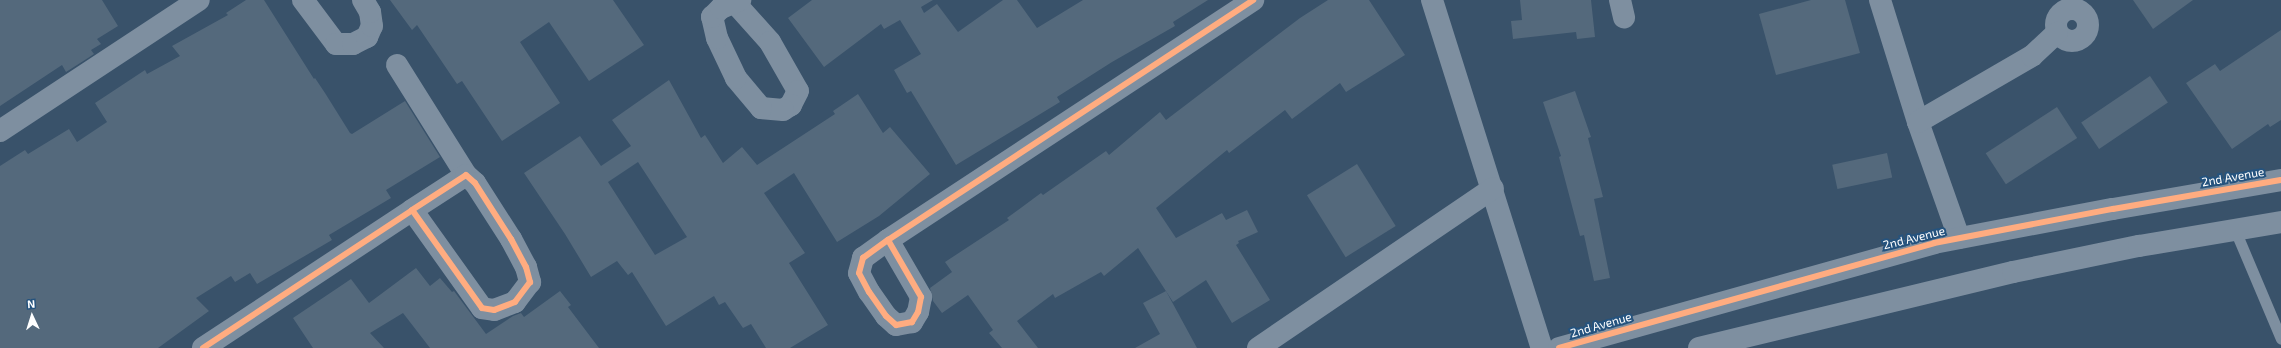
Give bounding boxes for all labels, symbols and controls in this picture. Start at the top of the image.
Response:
street label: 2nd Avenue [2200,164,2266,190]
street label: 2nd Avenue [1881,223,1947,253]
north arrow [12,296,52,336]
text: N [27,297,36,310]
street label: 2nd Avenue [1569,309,1633,341]

